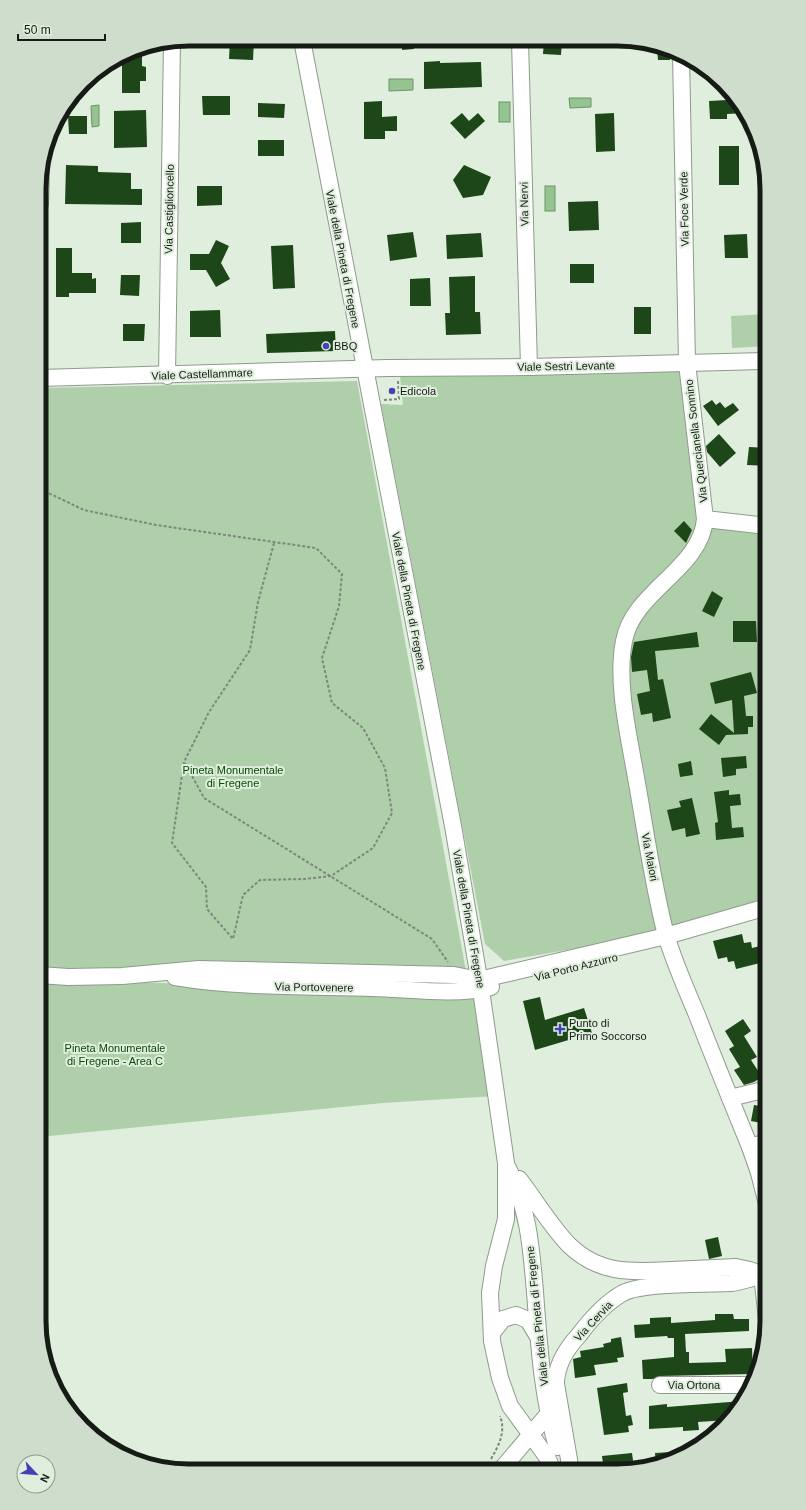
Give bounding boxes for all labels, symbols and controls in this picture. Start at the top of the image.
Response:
scale bar [18,16,105,42]
text: 50 m [24,23,51,37]
street label: Via Castiglioncello [162,164,176,254]
street label: Via Foce Verde [677,171,691,247]
street label: Via Nervi [518,182,530,226]
street label: Viale della Pineta di Fregene [324,189,362,329]
place label: BBQ [334,340,358,352]
marker: BBQ [321,341,331,351]
street label: Viale Sestri Levante [517,359,615,373]
street label: Viale Castellammare [151,366,253,382]
street label: Via Quercianella Sonnino [682,379,710,503]
place label: Edicola [400,385,437,397]
marker: Edicola [387,386,397,396]
street label: Viale della Pineta di Fregene [390,531,428,671]
park label: Pineta Monumentale di Fregene [183,764,283,789]
street label: Via Maiori [639,832,661,882]
street label: Viale della Pineta di Fregene [451,849,487,989]
street label: Via Porto Azzurro [533,951,619,983]
street label: Via Portovenere [275,980,353,994]
place label: Punto di Primo Soccorso [569,1017,647,1042]
marker: Punto di Primo Soccorso [554,1023,566,1035]
park label: Pineta Monumentale di Fregene - Area C [65,1042,165,1067]
street label: Viale della Pineta di Fregene [524,1246,550,1386]
street label: Via Cervia [571,1298,615,1344]
street label: Via Ortona [668,1379,721,1391]
north arrow [16,1454,56,1494]
text: N [38,1472,52,1485]

